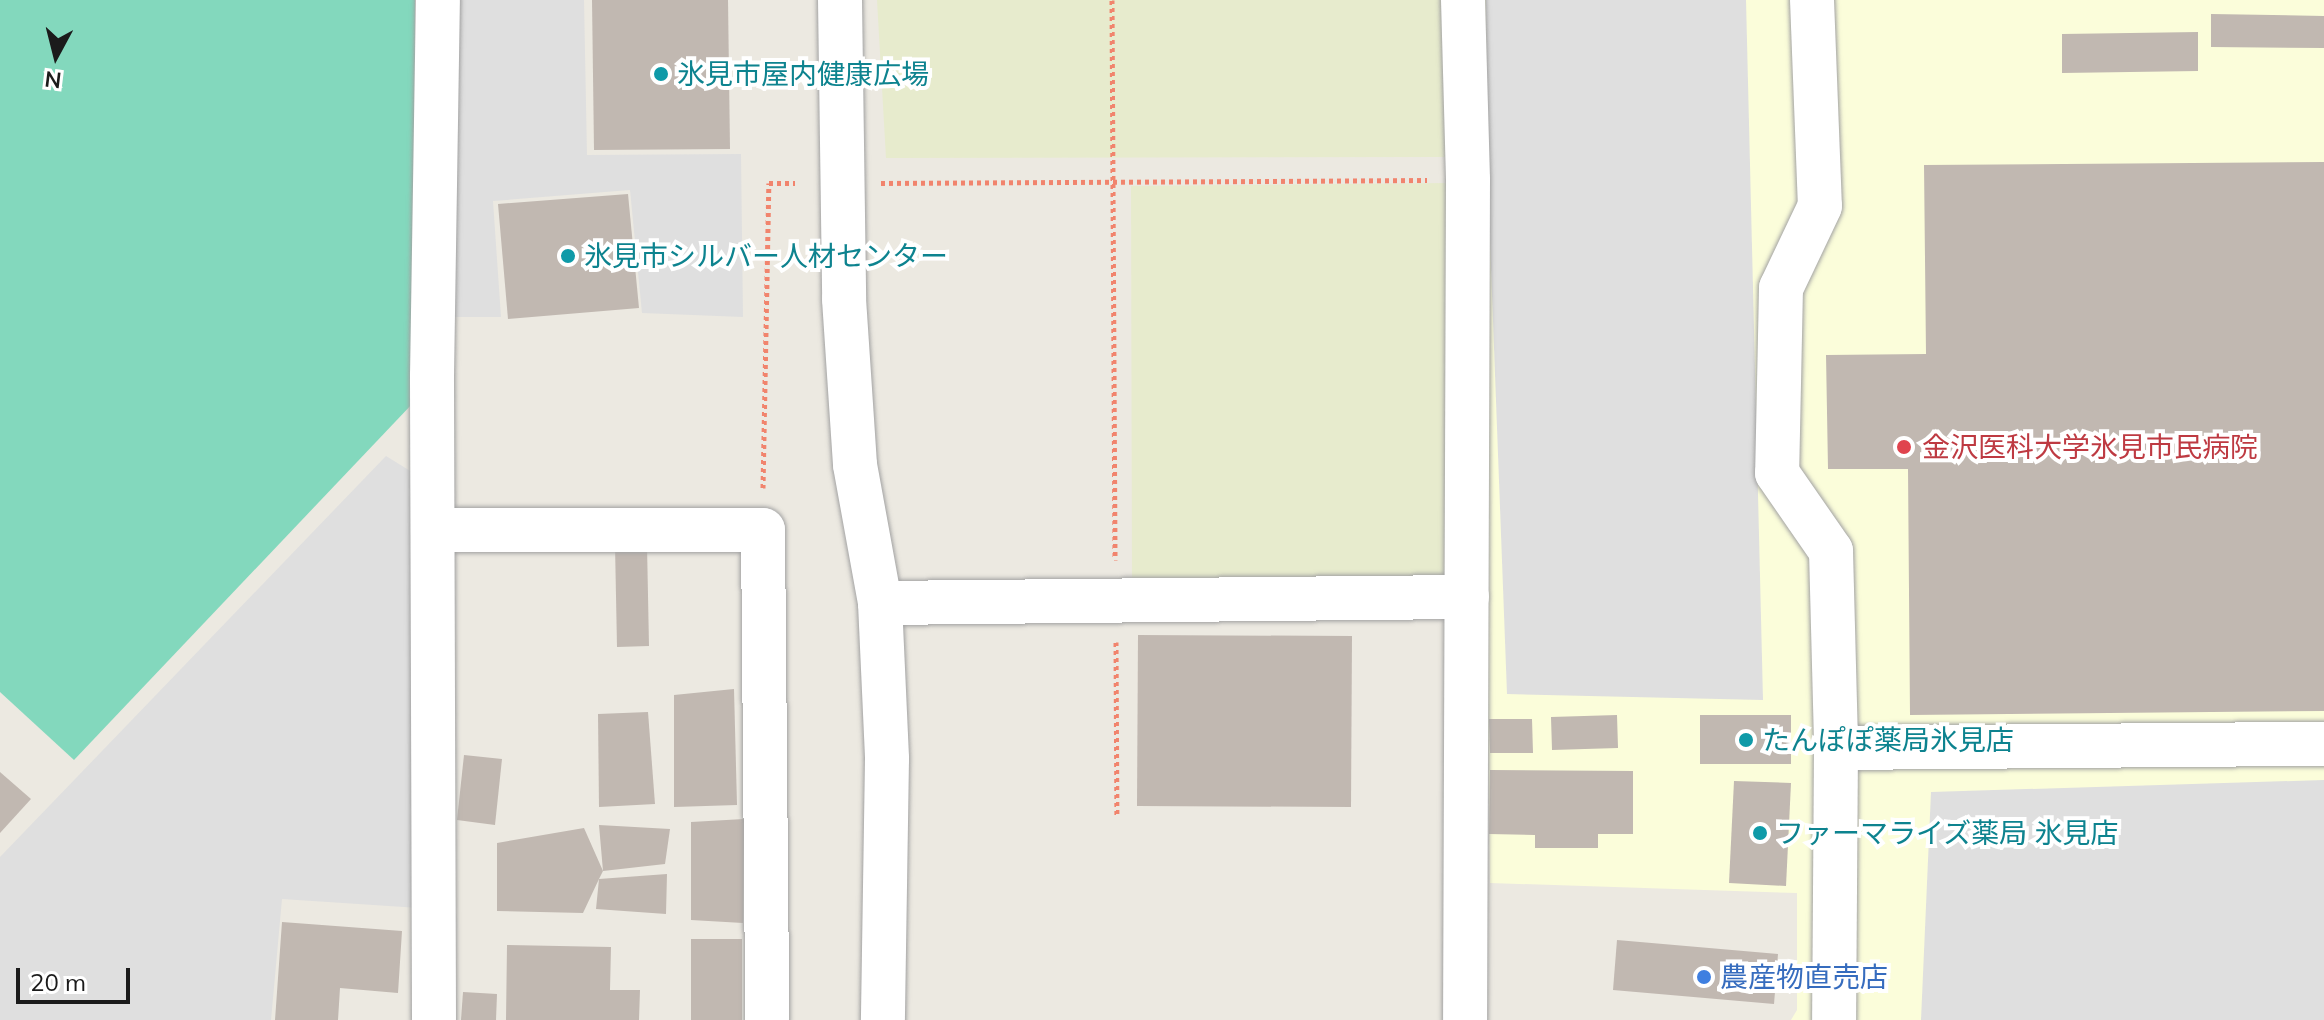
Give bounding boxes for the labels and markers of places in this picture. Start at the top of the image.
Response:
place label: 氷見市屋内健康広場 [677,57,929,91]
marker: 氷見市屋内健康広場 [652,65,670,83]
place label: 氷見市シルバー人材センター [584,239,948,273]
marker: 氷見市シルバー人材センター [559,247,577,265]
place label: 金沢医科大学氷見市民病院 [1922,430,2258,464]
marker: 金沢医科大学氷見市民病院 [1893,436,1915,458]
place label: たんぽぽ薬局氷見店 [1762,723,2014,757]
marker: たんぽぽ薬局氷見店 [1737,731,1755,749]
place label: ファーマライズ薬局 氷見店 [1776,816,2119,850]
marker: ファーマライズ薬局 氷見店 [1751,824,1769,842]
place label: 農産物直売店 [1720,960,1888,994]
marker: 農産物直売店 [1695,968,1713,986]

